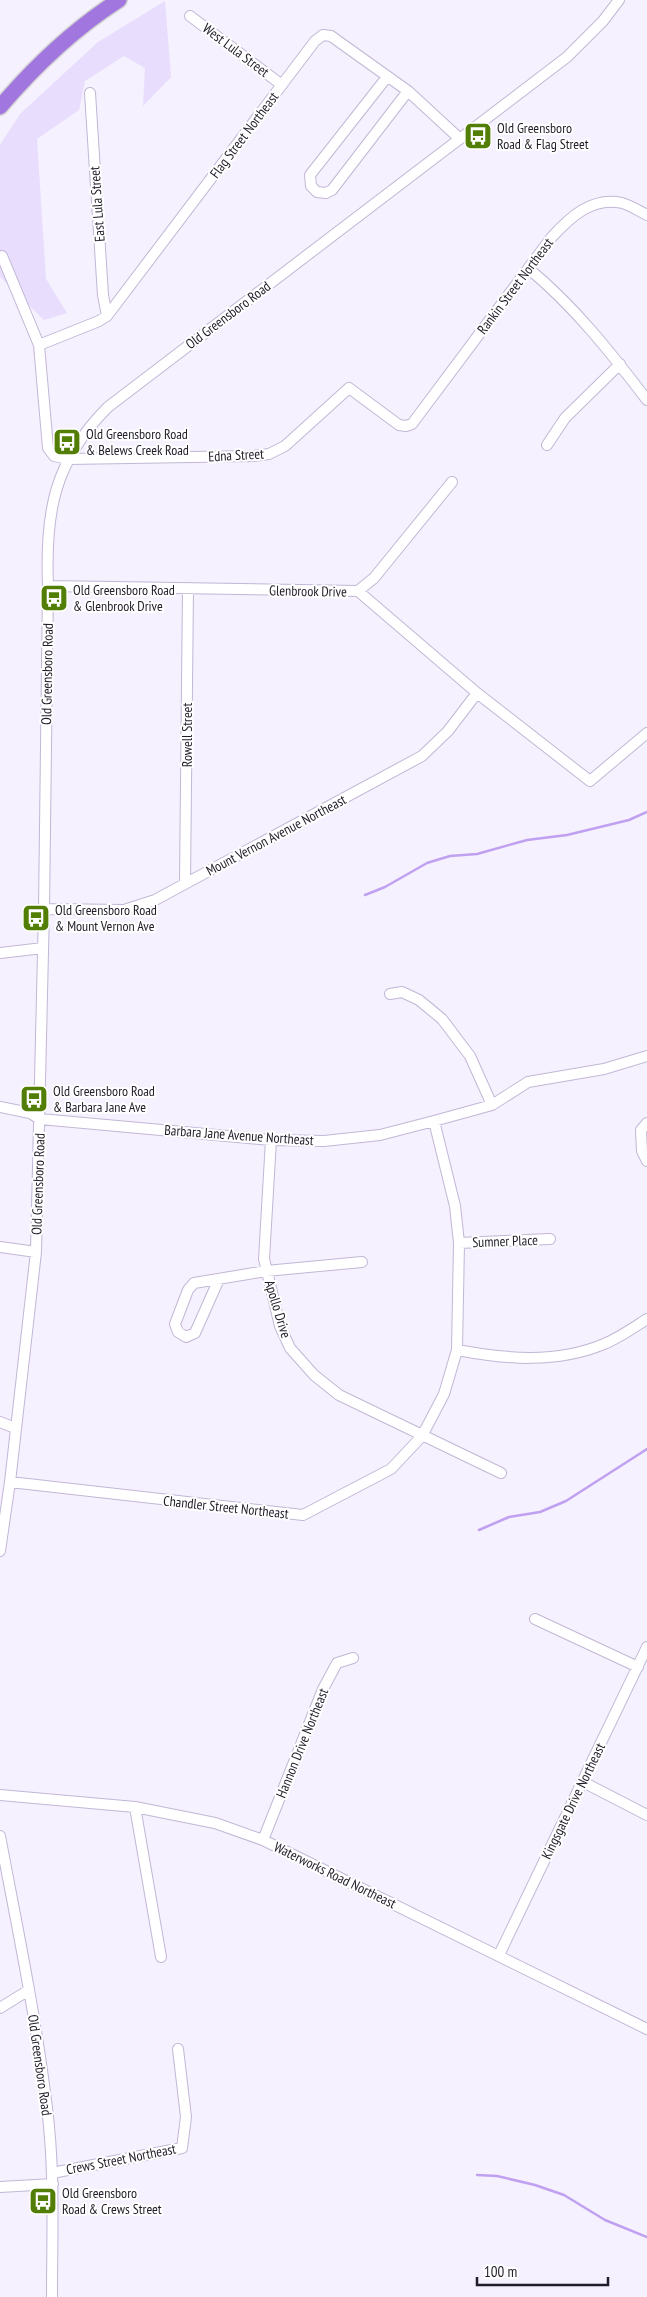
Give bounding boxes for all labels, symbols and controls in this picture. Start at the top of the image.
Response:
street label: West Lula Street [199,19,273,81]
street label: Flag Street Northeast [206,88,282,182]
place label: Old Greensboro Road & Flag Street [497,119,589,153]
bus stop icon: Old Greensboro Road & Flag Street [463,121,493,151]
street label: East Lula Street [85,165,109,242]
street label: Rankin Street Northeast [473,234,557,338]
street label: Old Greensboro Road [182,277,274,353]
place label: Old Greensboro Road & Belews Creek Road [86,425,189,459]
bus stop icon: Old Greensboro Road & Belews Creek Road [52,427,82,457]
street label: Edna Street [208,445,264,465]
place label: Old Greensboro Road & Glenbrook Drive [73,581,175,615]
street label: Glenbrook Drive [269,581,347,601]
bus stop icon: Old Greensboro Road & Glenbrook Drive [39,583,69,613]
street label: Old Greensboro Road [37,623,57,725]
street label: Rowell Street [178,703,196,767]
street label: Mount Vernon Avenue Northeast [203,790,349,880]
place label: Old Greensboro Road & Mount Vernon Ave [55,901,157,935]
bus stop icon: Old Greensboro Road & Mount Vernon Ave [21,903,51,933]
place label: Old Greensboro Road & Barbara Jane Ave [53,1082,155,1116]
bus stop icon: Old Greensboro Road & Barbara Jane Ave [19,1084,49,1114]
street label: Barbara Jane Avenue Northeast [164,1121,314,1149]
street label: Old Greensboro Road [27,1133,49,1235]
street label: Sumner Place [472,1231,538,1251]
street label: Apollo Drive [261,1278,295,1340]
street label: Chandler Street Northeast [162,1491,290,1523]
street label: Hannon Drive Northeast [272,1685,332,1800]
street label: Kingsgate Drive Northeast [537,1740,609,1862]
street label: Waterworks Road Northeast [271,1838,399,1912]
street label: Old Greensboro Road [24,2013,56,2117]
street label: Crews Street Northeast [65,2140,178,2178]
place label: Old Greensboro Road & Crews Street [62,2184,162,2218]
bus stop icon: Old Greensboro Road & Crews Street [28,2186,58,2216]
scale bar [477,2254,608,2286]
text: 100 m [484,2262,517,2281]

